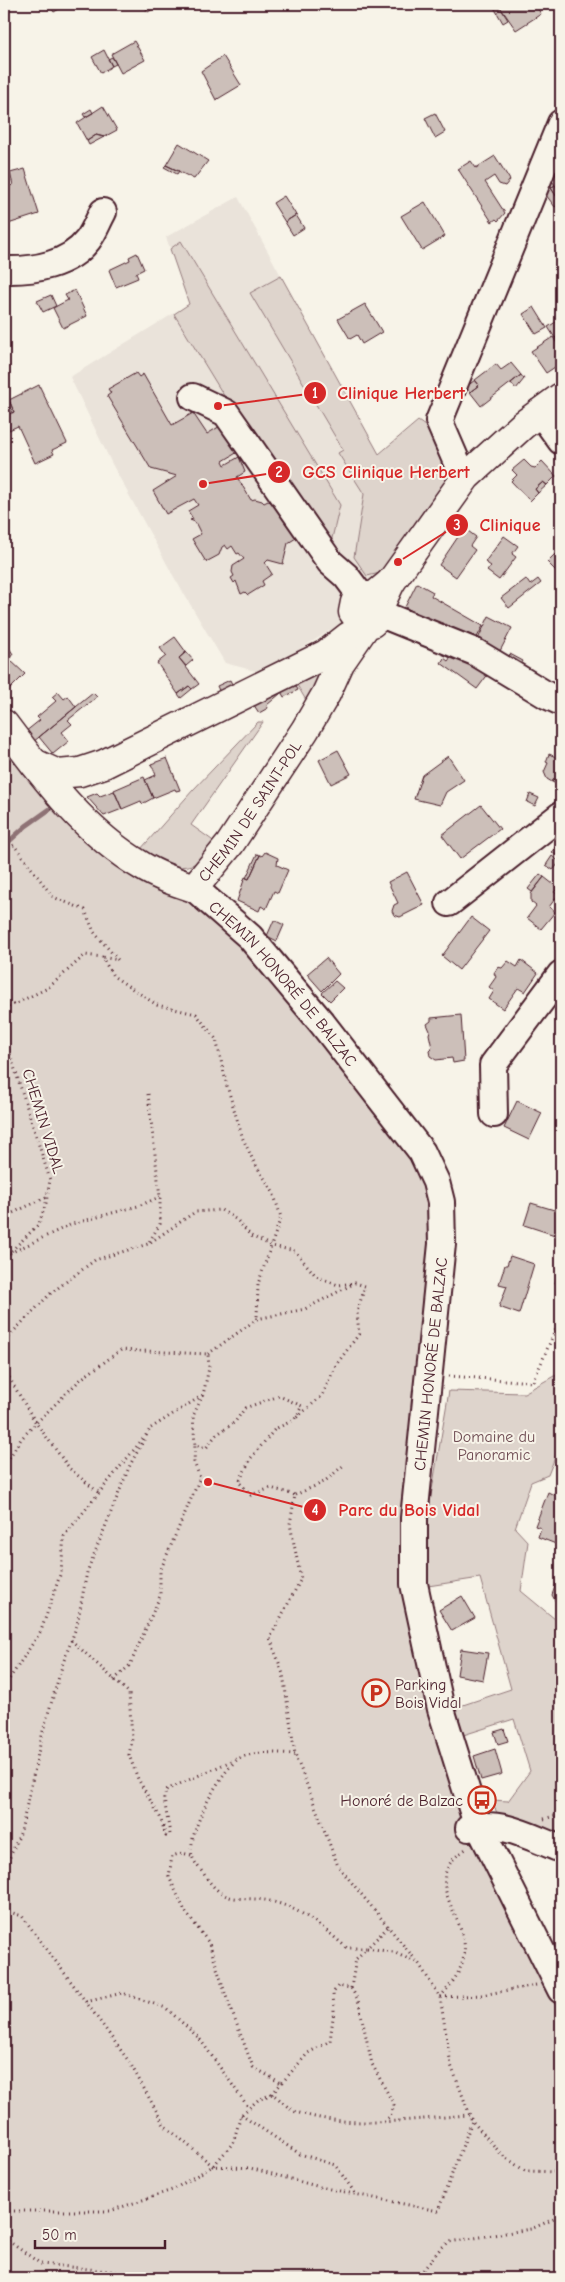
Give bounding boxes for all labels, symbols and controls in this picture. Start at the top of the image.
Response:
callout: Clinique Herbert [302,376,475,409]
text: Clinique Herbert [337,383,466,404]
text: 1 [312,384,318,402]
callout: GCS Clinique Herbert [267,455,479,488]
text: GCS Clinique Herbert [302,462,471,483]
text: 2 [275,463,283,481]
callout: Clinique [444,509,550,542]
text: Clinique [480,515,541,536]
text: 3 [453,516,461,534]
street label: CHEMIN DE SAINT-POL [195,738,305,886]
street label: CHEMIN HONORÉ DE BALZAC [205,898,360,1070]
street label: CHEMIN VIDAL [19,1067,68,1176]
street label: CHEMIN HONORÉ DE BALZAC [410,1256,451,1472]
park label: Domaine du Panoramic [453,1428,535,1464]
callout: Parc du Bois Vidal [303,1493,489,1526]
text: Parc du Bois Vidal [338,1500,480,1521]
text: 4 [311,1501,319,1519]
place label: Parking Bois Vidal [395,1676,461,1712]
parking icon: Parking Bois Vidal [361,1678,391,1708]
bus stop icon: Honoré de Balzac [467,1785,497,1815]
place label: Honoré de Balzac [340,1792,463,1810]
scale bar [35,2217,165,2249]
text: 50 m [42,2226,77,2244]

